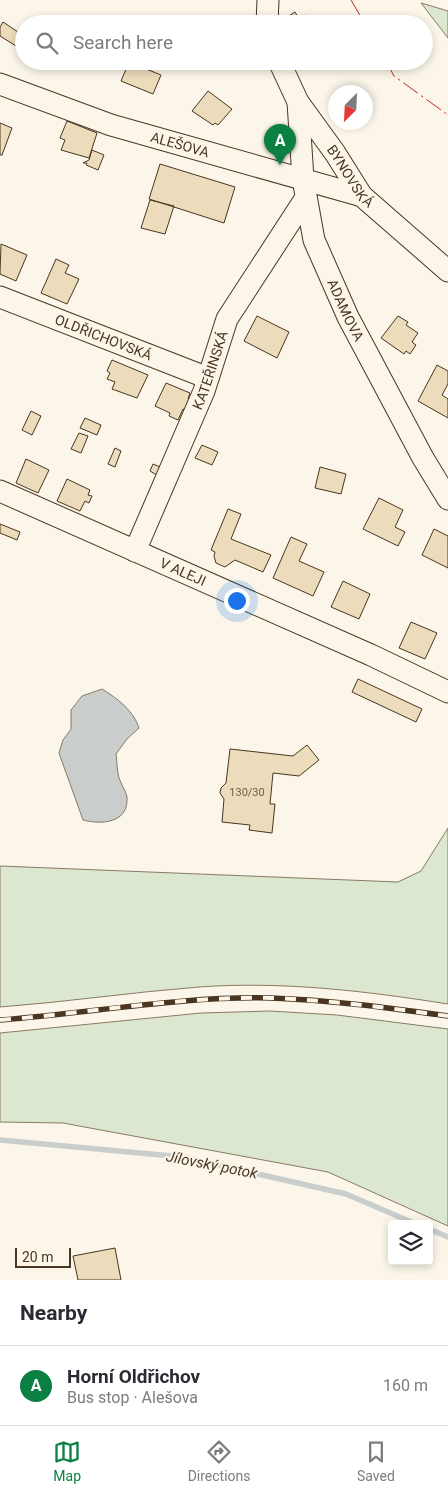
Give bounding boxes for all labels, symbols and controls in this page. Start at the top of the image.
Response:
search box [15,15,433,70]
icon: search [33,29,61,57]
text: Search here [73,31,173,54]
north arrow [328,85,373,130]
pin: A [264,124,296,165]
street label: ALEŠOVA [149,129,211,160]
street label: BYNOVSKÁ [324,142,378,210]
street label: ADAMOVA [324,277,367,344]
street label: OLDŘICHOVSKÁ [53,311,155,363]
street label: KATEŘINSKÁ [189,328,231,412]
street label: V ALEJI [157,555,208,589]
your location [224,588,250,614]
house number: 130/30 [229,786,265,799]
water label: Jílovský potok [165,1147,260,1183]
map controls [388,1220,433,1265]
button: layers [388,1220,433,1265]
scale bar [15,1245,71,1268]
text: 20 m [22,1249,54,1265]
text: Nearby [20,1301,87,1325]
text: Horní Oldřichov [67,1365,200,1388]
text: A [31,1376,41,1395]
text: 160 m [383,1376,428,1395]
text: Bus stop · Alešova [67,1388,198,1407]
tab: Map [53,1438,81,1484]
tab: Directions [188,1438,251,1484]
tab: Saved [357,1438,395,1484]

